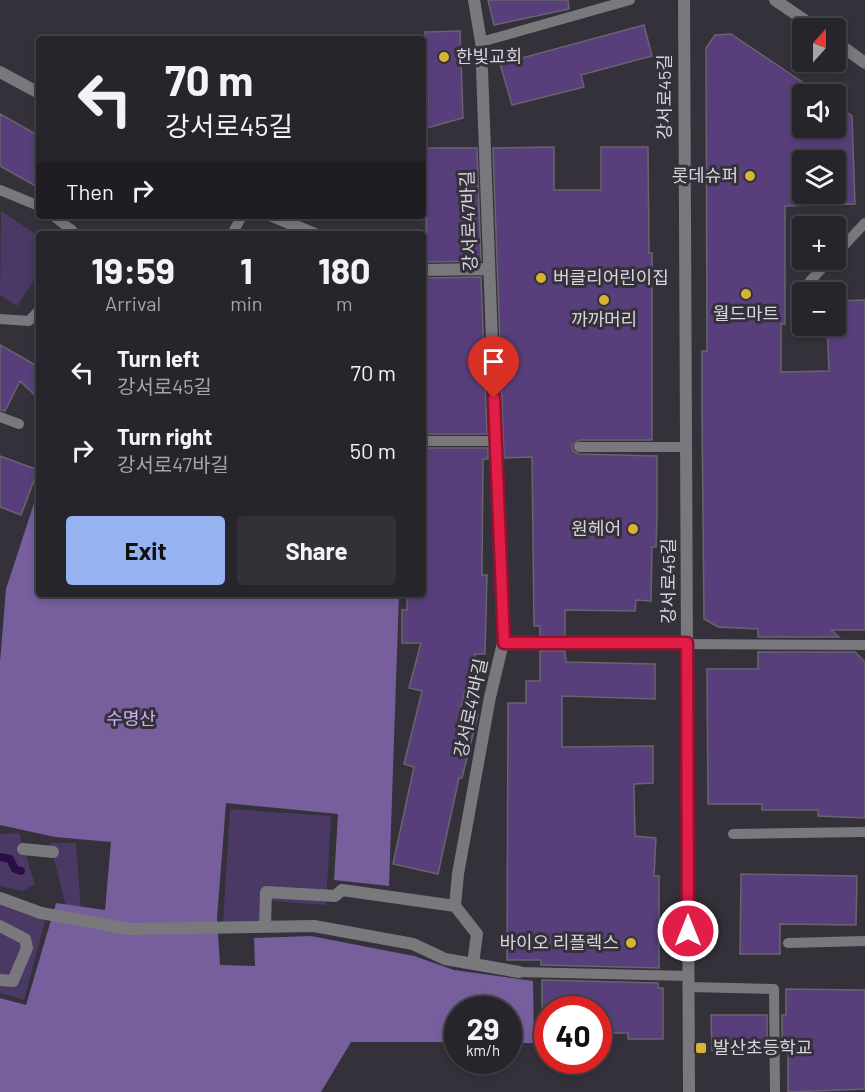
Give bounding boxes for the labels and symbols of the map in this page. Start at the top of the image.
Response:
north arrow [792,18,846,72]
place label: 한빛교회 [456,45,522,67]
marker: 한빛교회 [437,50,451,64]
street label: 강서로45길 [653,54,675,140]
place label: 롯데슈퍼 [672,164,738,186]
marker: 롯데슈퍼 [743,169,757,183]
street label: 강서로47바길 [455,170,481,272]
place label: 버클리어린이집 [553,266,669,288]
marker: 버클리어린이집 [534,271,548,285]
marker: 월드마트 [739,287,753,301]
marker: 까까머리 [597,293,611,307]
place label: 월드마트 [713,302,779,324]
place label: 까까머리 [571,308,637,330]
pin [468,336,519,398]
place label: 원헤어 [571,517,621,539]
marker: 원헤어 [626,522,640,536]
street label: 강서로45길 [657,538,679,624]
street label: 강서로47바길 [449,656,491,759]
park label: 수명산 [106,707,156,729]
position arrow [656,899,720,963]
place label: 바이오 리플렉스 [499,931,619,953]
marker: 바이오 리플렉스 [624,936,638,950]
speed limit sign: 40 [534,996,612,1074]
place label: 발산초등학교 [713,1036,812,1058]
marker: 발산초등학교 [694,1041,708,1055]

